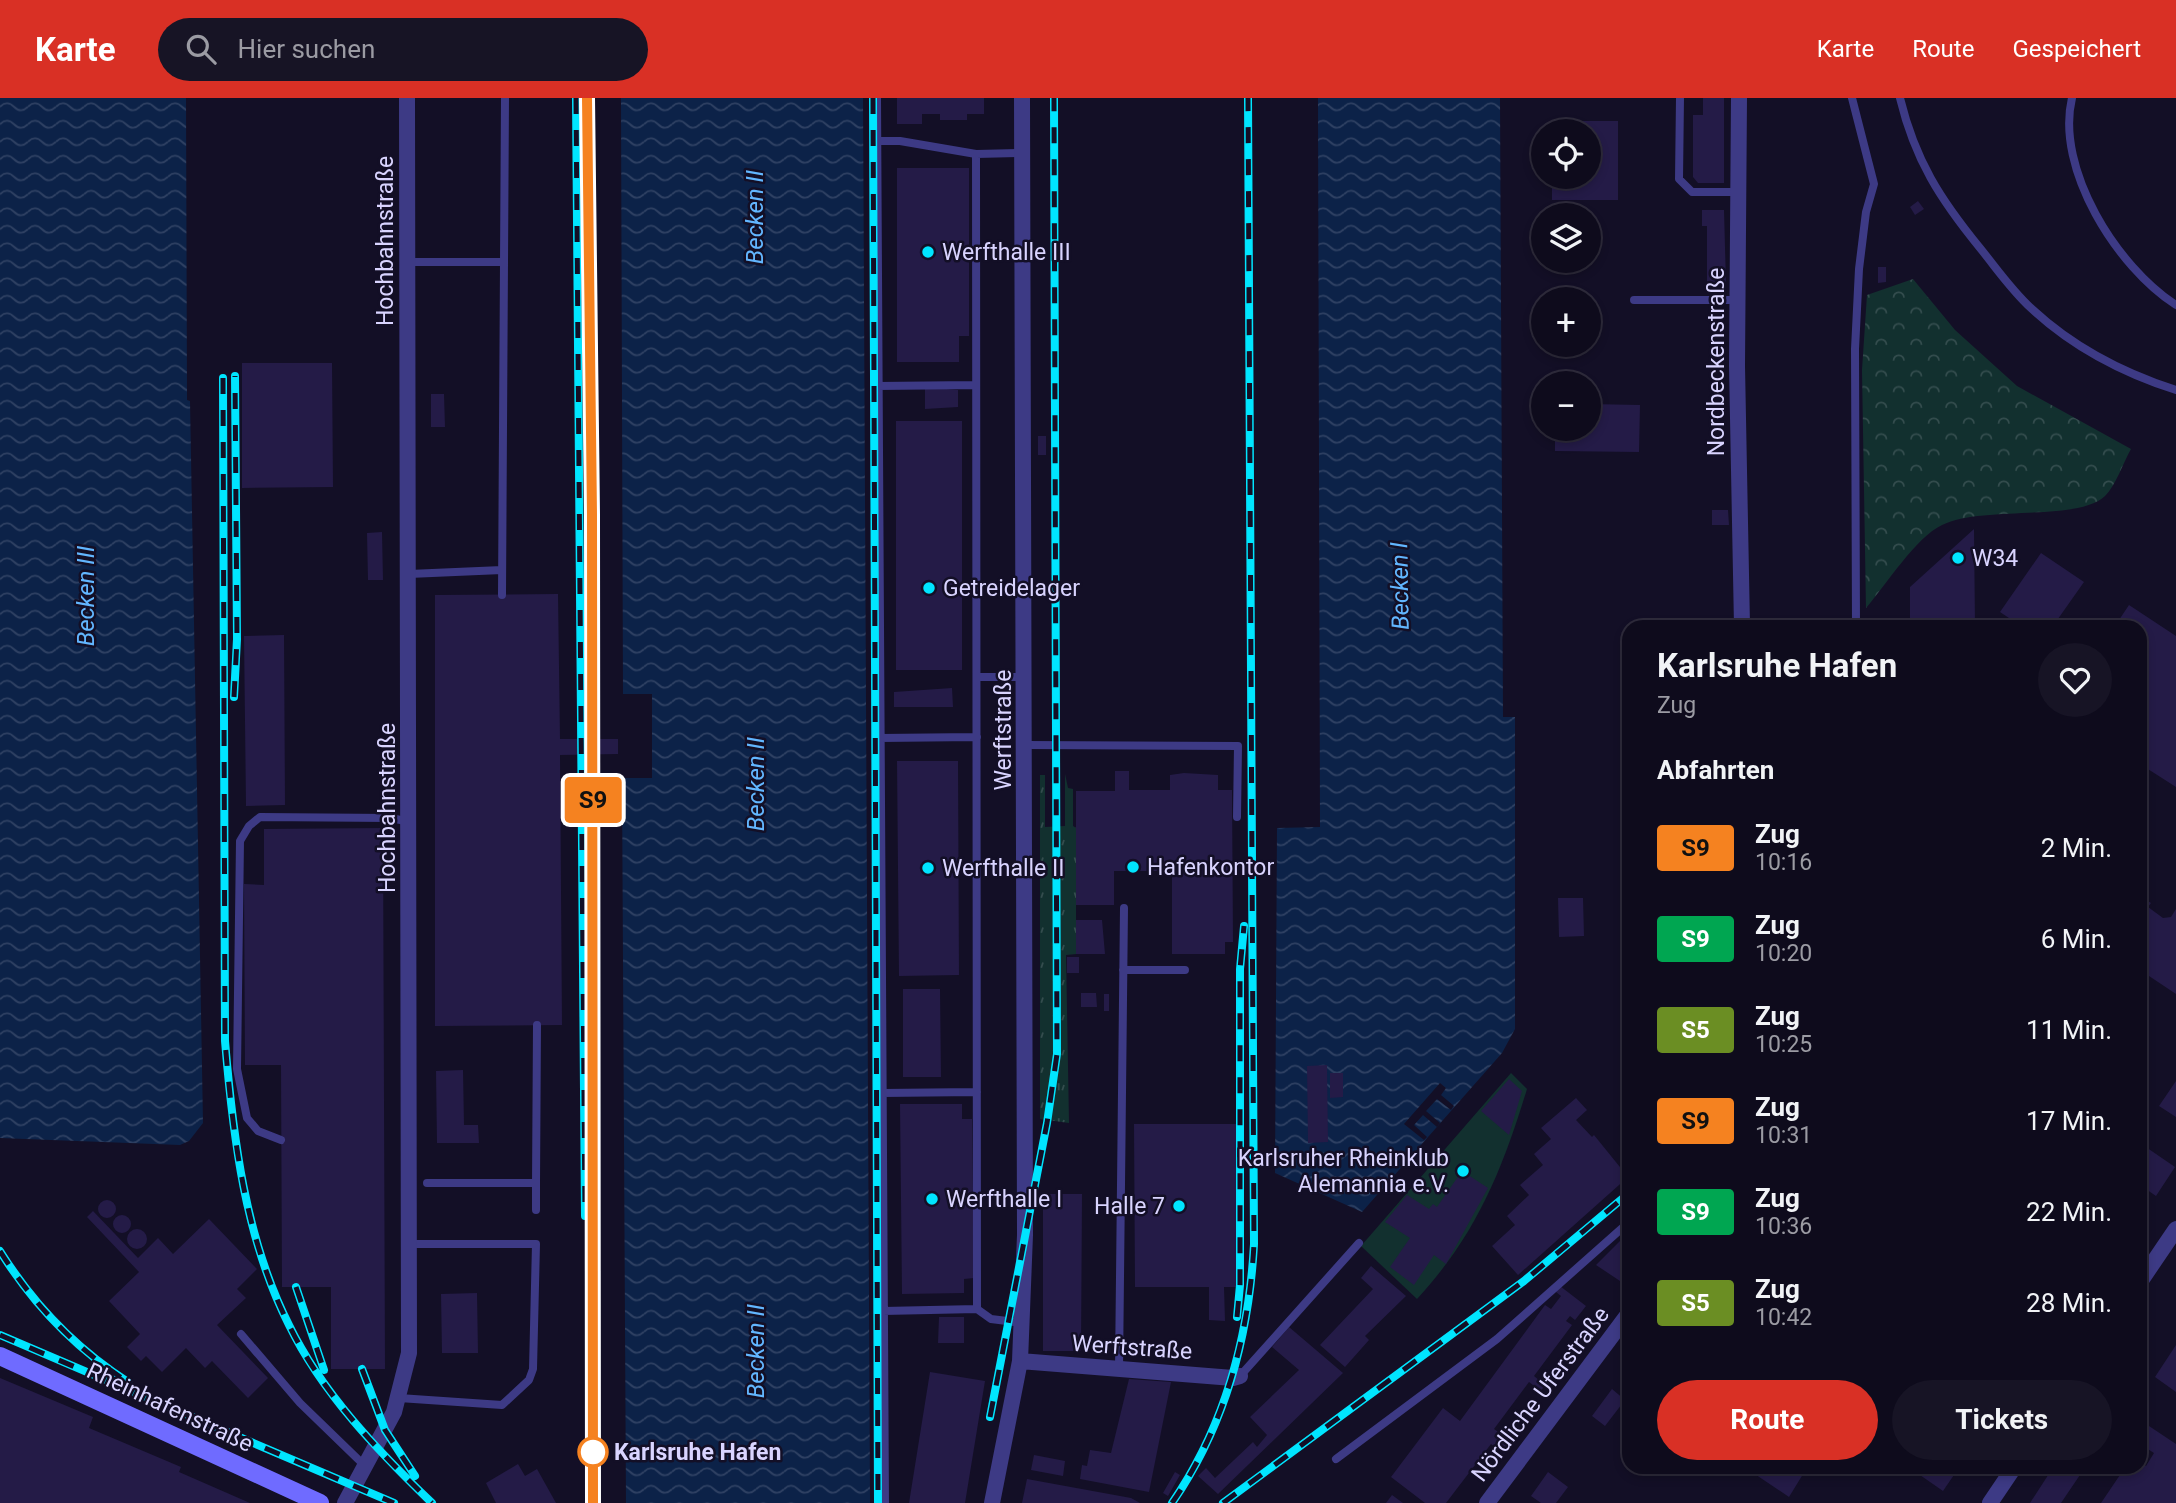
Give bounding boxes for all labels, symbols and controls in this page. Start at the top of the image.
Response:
search box [158,18,648,81]
text: Karte [35,30,116,69]
icon: search [182,30,220,68]
text: Hier suchen [238,34,375,64]
text: Karte [1817,35,1874,63]
text: Route [1912,35,1974,63]
text: Gespeichert [2012,35,2141,63]
map controls [1531,119,1601,441]
button: locate [1531,119,1601,189]
street label: Hochbahnstraße [372,156,399,326]
water label: Becken II [741,169,769,264]
button: layers [1531,203,1601,273]
place label: Werfthalle III [942,239,1071,266]
marker: Werfthalle III [920,244,936,260]
street label: Nordbeckenstraße [1703,268,1730,456]
button: + [1531,287,1601,357]
button: − [1531,371,1601,441]
water label: Becken I [1385,541,1415,630]
water label: Becken III [72,545,100,646]
place label: W34 [1972,545,2018,572]
marker: W34 [1950,550,1966,566]
place label: Getreidelager [943,575,1080,602]
marker: Getreidelager [921,580,937,596]
button: heart [2038,643,2112,717]
text: Karlsruhe Hafen [1657,646,1897,685]
street label: Werftstraße [990,670,1017,790]
text: Zug [1657,692,1696,719]
street label: Hochbahnstraße [374,723,401,893]
water label: Becken II [742,736,770,831]
text: Abfahrten [1657,755,1774,785]
line badge: S9 [562,777,624,823]
text: S9 [579,786,607,814]
text: Zug [1755,819,1800,849]
text: 2 Min. [2041,833,2112,863]
text: S9 [1681,834,1710,862]
text: 10:16 [1755,849,1812,876]
place label: Hafenkontor [1147,854,1274,881]
place label: Werfthalle II [942,855,1065,882]
marker: Hafenkontor [1125,859,1141,875]
marker: Werfthalle II [920,860,936,876]
text: Zug [1755,910,1800,940]
text: 6 Min. [2041,924,2112,954]
text: S9 [1681,925,1710,953]
text: 10:20 [1755,940,1812,967]
text: Zug [1755,1001,1800,1031]
text: 11 Min. [2026,1015,2112,1045]
text: S5 [1681,1016,1710,1044]
text: 10:25 [1755,1031,1812,1058]
text: Zug [1755,1092,1800,1122]
text: 17 Min. [2026,1106,2112,1136]
text: S9 [1681,1107,1710,1135]
text: 10:31 [1755,1122,1812,1149]
place label: Karlsruher Rheinklub Alemannia e.V. [1238,1145,1449,1198]
marker: Karlsruher Rheinklub Alemannia e.V. [1455,1163,1471,1179]
text: Zug [1755,1183,1800,1213]
place label: Werfthalle I [946,1186,1062,1213]
marker: Werfthalle I [924,1191,940,1207]
place label: Halle 7 [1094,1193,1165,1220]
text: 22 Min. [2026,1197,2112,1227]
marker: Halle 7 [1171,1198,1187,1214]
text: S9 [1681,1198,1710,1226]
text: 10:36 [1755,1213,1812,1240]
text: Zug [1755,1274,1800,1304]
text: 28 Min. [2026,1288,2112,1318]
text: S5 [1681,1289,1710,1317]
street label: Nördliche Uferstraße [1466,1302,1615,1487]
water label: Becken II [742,1303,770,1398]
text: 10:42 [1755,1304,1812,1331]
street label: Werftstraße [1071,1330,1193,1365]
street label: Rheinhafenstraße [82,1357,257,1458]
button: Route [1657,1380,1878,1460]
button: Tickets [1892,1380,2112,1460]
marker: Karlsruhe Hafen [578,1437,608,1467]
place label: Karlsruhe Hafen [614,1439,781,1466]

